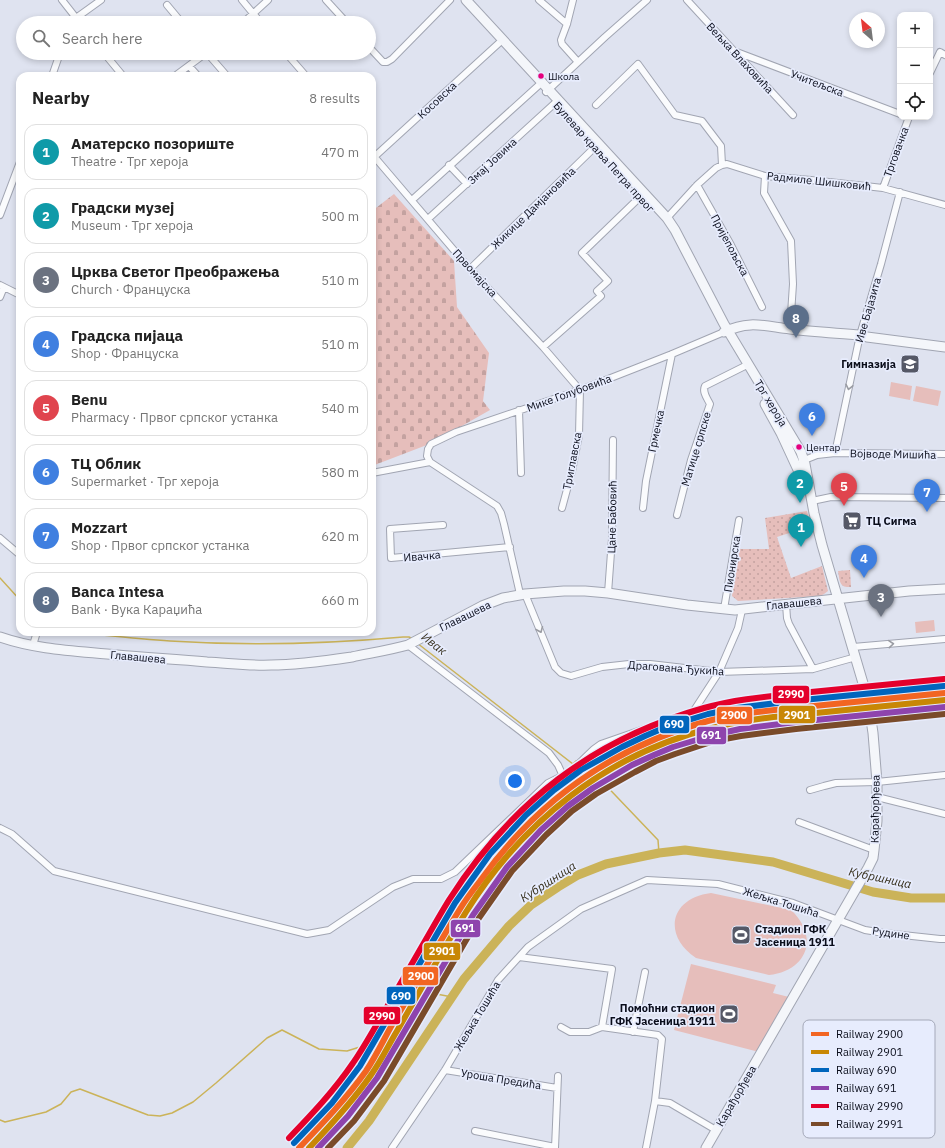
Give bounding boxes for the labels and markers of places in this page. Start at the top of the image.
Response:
place label: Школа [548,70,580,83]
marker: Школа [536,71,546,81]
pin: 8 [783,305,809,338]
school or university icon: Гимназија [899,353,921,375]
place label: Гимназија [841,357,896,371]
pin: 6 [799,403,825,436]
place label: Центар [806,441,841,454]
marker: Центар [794,442,804,452]
pin: 2 [787,470,813,503]
pin: 5 [831,473,857,506]
pin: 7 [914,479,940,512]
supermarket icon: ТЦ Сигма [841,510,863,532]
pin: 1 [788,514,814,547]
place label: ТЦ Сигма [866,514,917,528]
pin: 4 [851,545,877,578]
pin: 3 [868,584,894,617]
place label: Стадион ГФК Јасеница 1911 [755,922,835,949]
sports icon: Стадион ГФК Јасеница 1911 [730,924,752,946]
place label: Помоћни стадион ГФК Јасеница 1911 [610,1001,715,1028]
sports icon: Помоћни стадион ГФК Јасеница 1911 [718,1003,740,1025]

